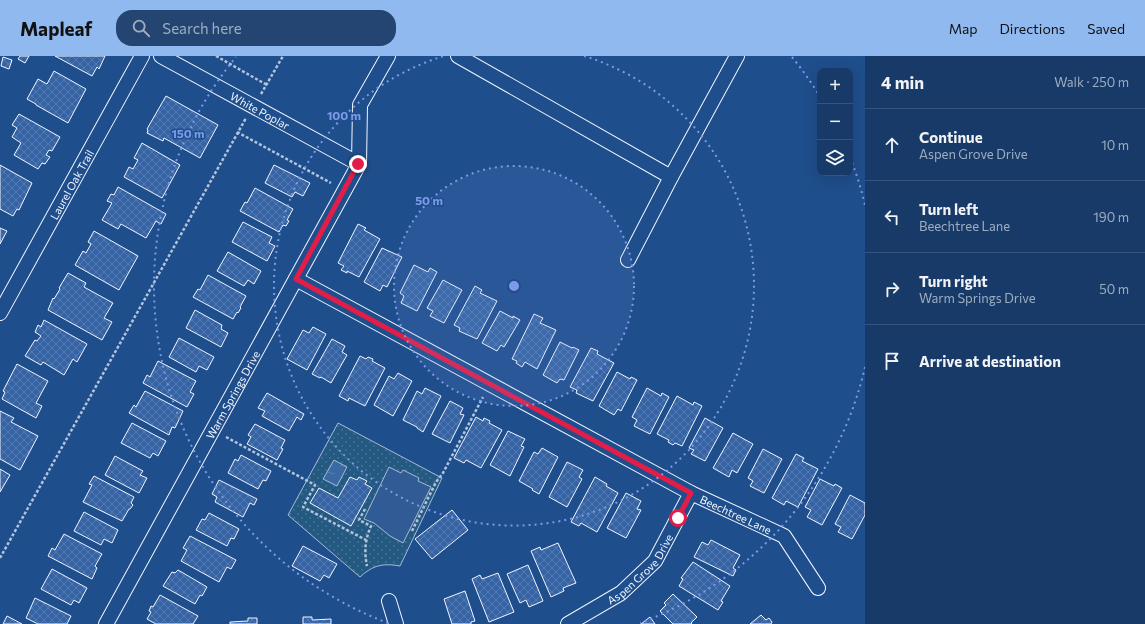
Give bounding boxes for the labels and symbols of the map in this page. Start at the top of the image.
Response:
street label: White Poplar [228,89,293,132]
text: 100 m [327,108,361,122]
text: 150 m [171,126,205,140]
street label: Laurel Oak Trail [47,147,96,222]
route end [349,155,367,173]
text: 50 m [415,193,443,207]
centre of rings [507,279,521,293]
street label: Warm Springs Drive [203,348,262,441]
street label: Beechtree Lane [698,492,774,536]
route start [669,509,687,527]
street label: Aspen Grove Drive [604,531,675,606]

